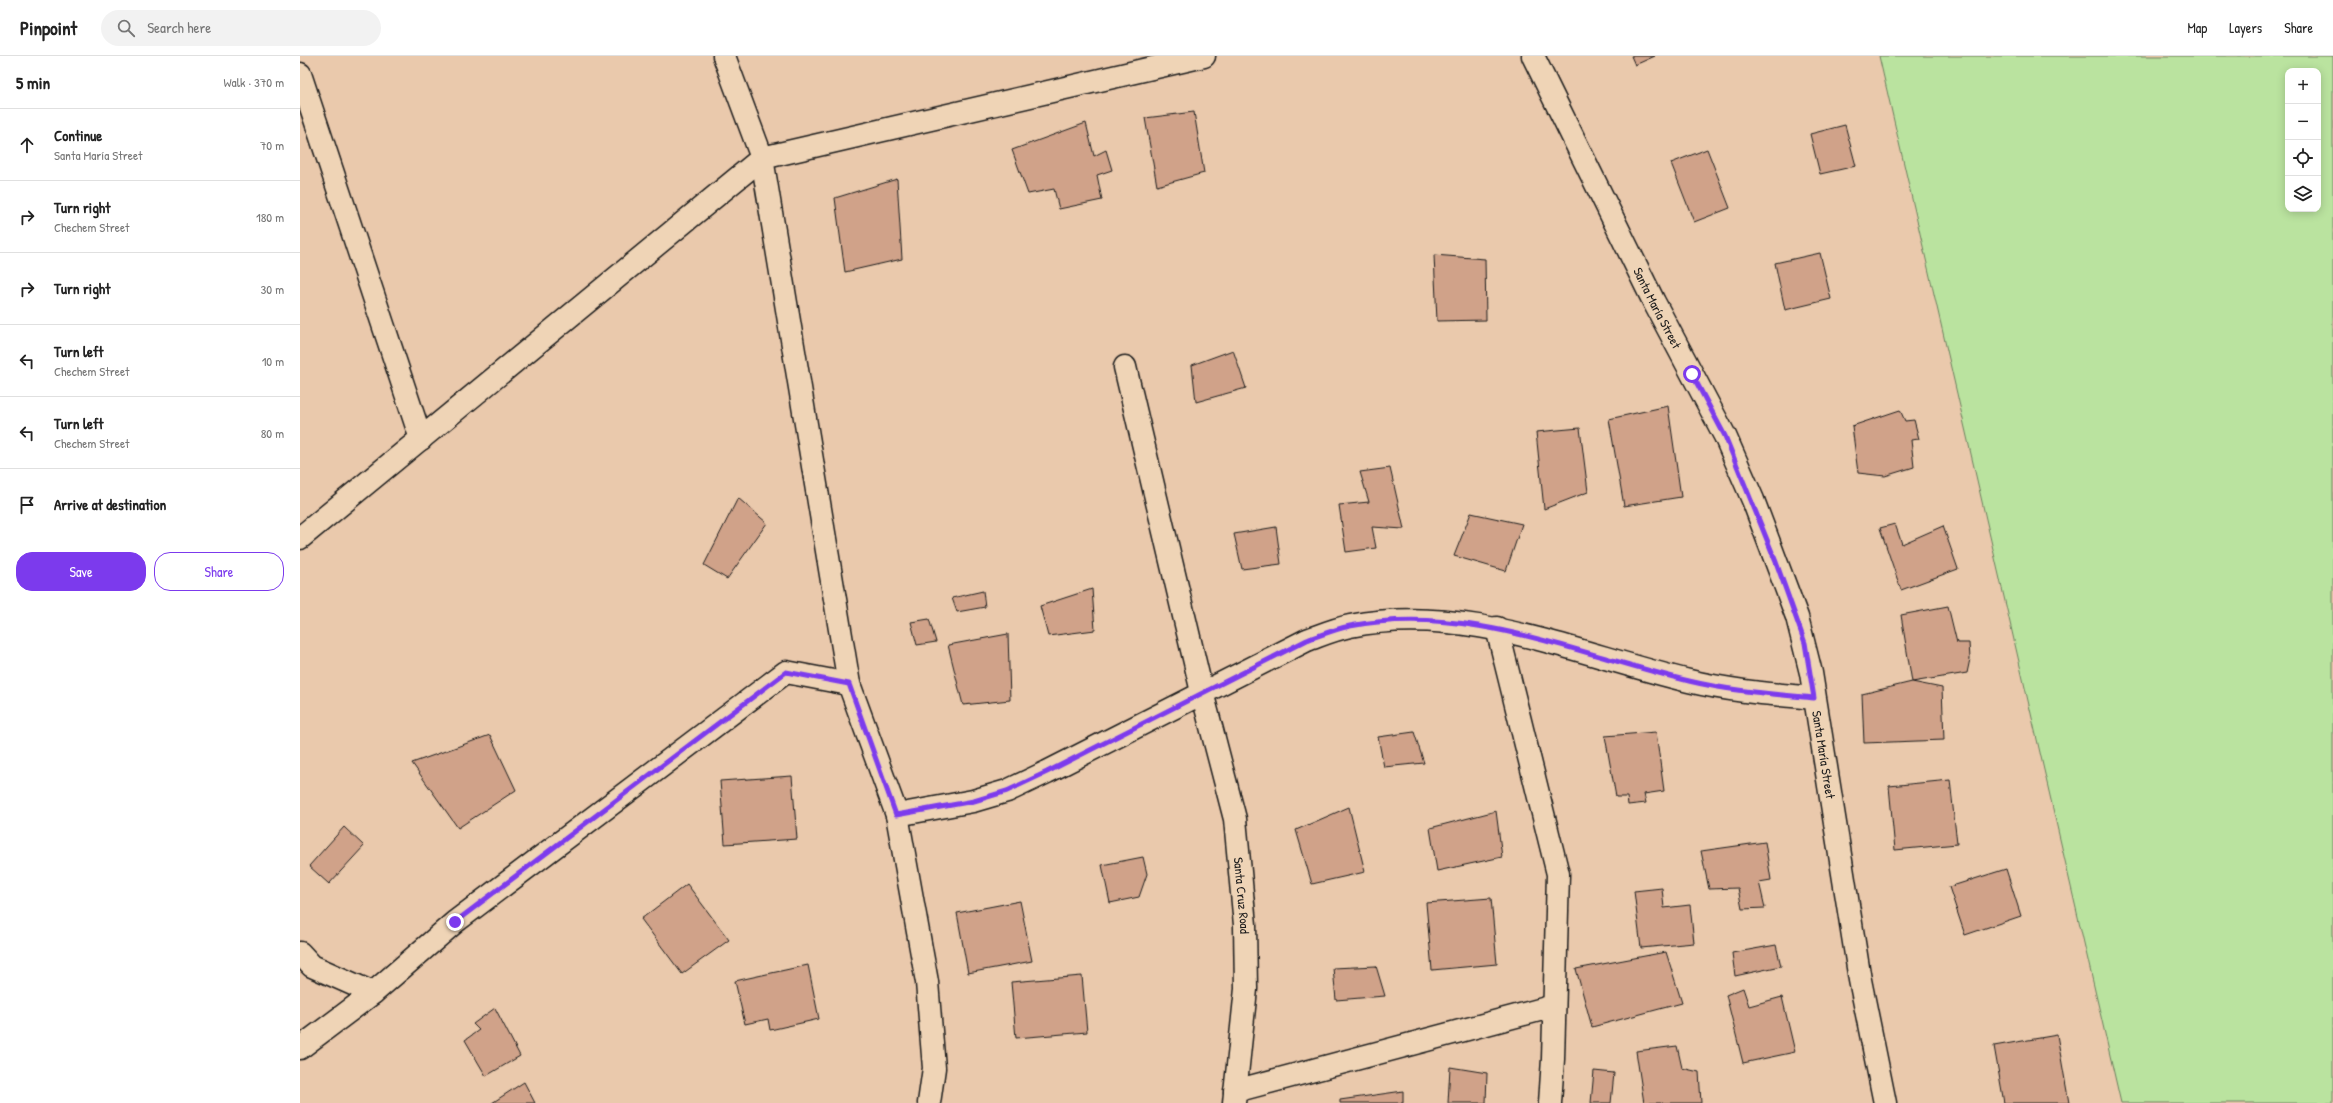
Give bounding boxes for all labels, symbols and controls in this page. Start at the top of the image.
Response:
search box [101,10,381,46]
text: Pinpoint [20,15,77,41]
icon: search [115,17,137,39]
text: Search here [147,17,211,38]
text: Map [2187,18,2207,37]
text: Layers [2229,18,2262,37]
text: Share [2284,18,2313,37]
map controls [2285,68,2321,212]
button: + [2285,68,2321,104]
text: 5 min [16,71,50,94]
text: Walk · 370 m [224,73,284,91]
button: − [2285,104,2321,140]
text: Continue [54,125,102,146]
icon: ahead [16,134,38,156]
text: 70 m [260,136,284,154]
button: locate [2285,140,2321,176]
text: Santa María Street [54,146,143,164]
button: layers [2285,176,2321,212]
text: Turn right [54,197,110,218]
icon: right [16,206,38,228]
text: 180 m [256,208,284,226]
text: Chechem Street [54,218,130,236]
street label: Santa María Street [1629,264,1686,352]
icon: right [16,278,38,300]
text: Turn right [54,278,110,299]
text: 30 m [261,280,284,298]
text: Turn left [54,341,104,362]
icon: left [16,350,38,372]
text: 10 m [262,352,284,370]
text: Chechem Street [54,362,130,380]
route start [1683,365,1701,383]
text: Turn left [54,413,104,434]
icon: left [16,422,38,444]
text: 80 m [261,424,284,442]
text: Chechem Street [54,434,130,452]
icon: arrive [16,494,38,516]
text: Arrive at destination [54,494,166,515]
button: Save [16,552,146,591]
button: Share [154,552,284,591]
street label: Santa María Street [1808,709,1840,800]
street label: Santa Cruz Road [1230,856,1254,934]
route end [446,913,464,931]

